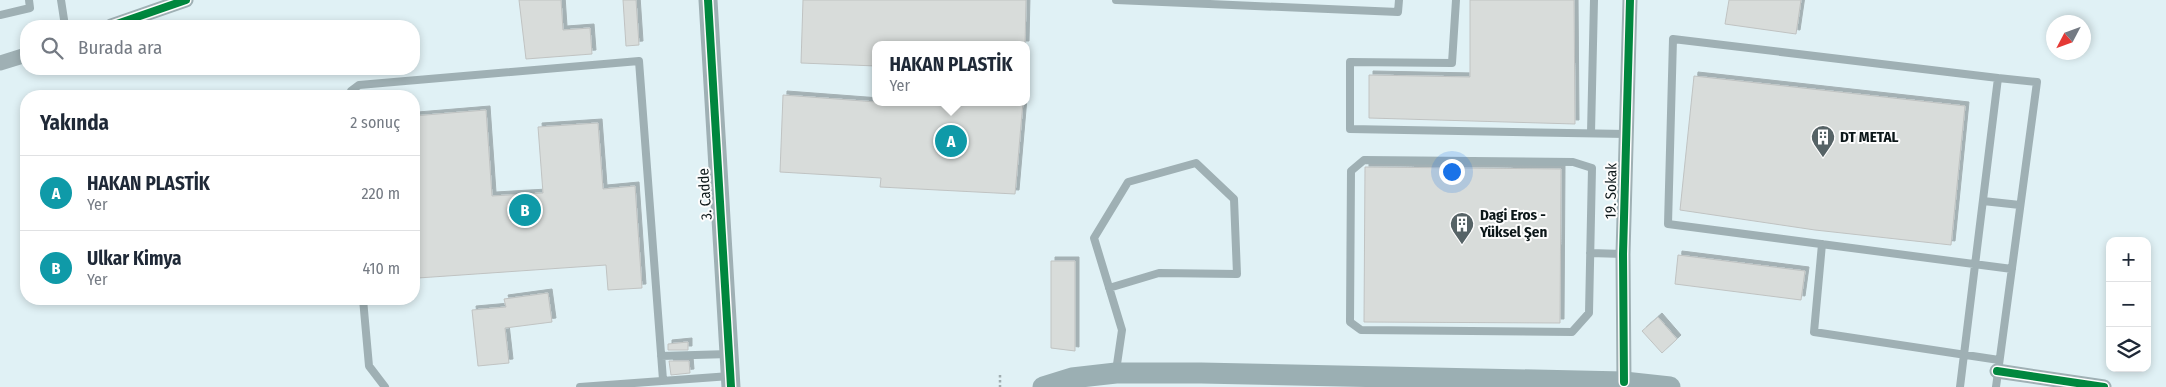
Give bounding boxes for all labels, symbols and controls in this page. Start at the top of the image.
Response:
north arrow [2046,15,2091,60]
search box [20,20,420,75]
icon: search [38,34,66,62]
text: Burada ara [78,36,162,59]
popup [872,41,1030,106]
text: HAKAN PLASTİK [890,53,1012,76]
text: Yer [890,76,910,95]
text: Yakında [40,110,109,136]
text: 2 sonuç [350,113,400,132]
pin: A [935,122,967,160]
building icon: DT METAL [1810,124,1836,158]
place label: DT METAL [1840,128,1899,146]
your location [1439,159,1465,185]
street label: 19. Sokak [1602,163,1620,219]
street label: 3. Cadde [694,168,716,220]
text: HAKAN PLASTİK [87,172,210,195]
text: A [52,184,60,203]
text: 220 m [361,184,400,203]
pin: B [509,191,541,229]
text: Yer [87,195,108,214]
place label: Dagi Eros - Yüksel Şen [1479,206,1547,242]
building icon: Dagi Eros - Yüksel Şen [1449,211,1475,245]
map controls [2106,237,2151,372]
button: + [2106,237,2151,282]
text: Ulkar Kimya [87,247,182,270]
text: B [52,259,60,278]
text: 410 m [362,259,400,278]
text: Yer [87,270,108,289]
button: − [2106,282,2151,327]
button: layers [2106,327,2151,372]

